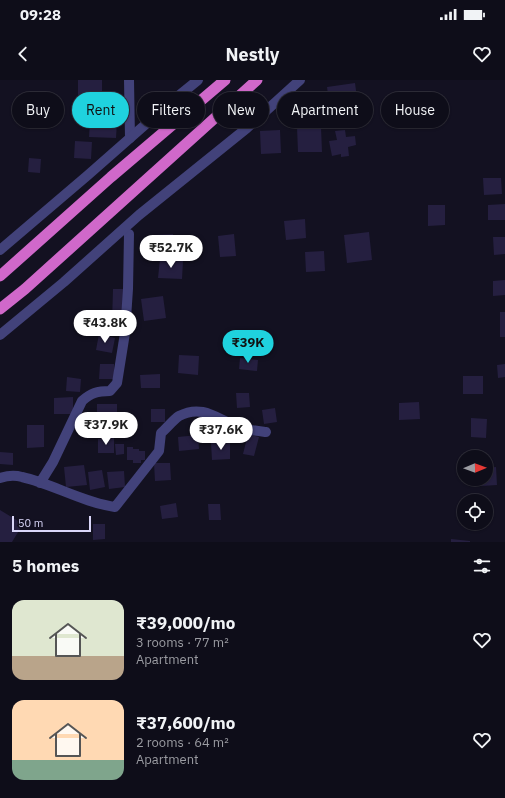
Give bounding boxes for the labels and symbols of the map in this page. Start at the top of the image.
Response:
pin: ₹52.7K [138,235,204,269]
pin: ₹43.8K [72,310,138,344]
pin: ₹39K [224,330,272,364]
pin: ₹37.9K [73,412,139,446]
pin: ₹37.6K [188,417,254,451]
north arrow [457,450,493,486]
scale bar [12,514,91,533]

